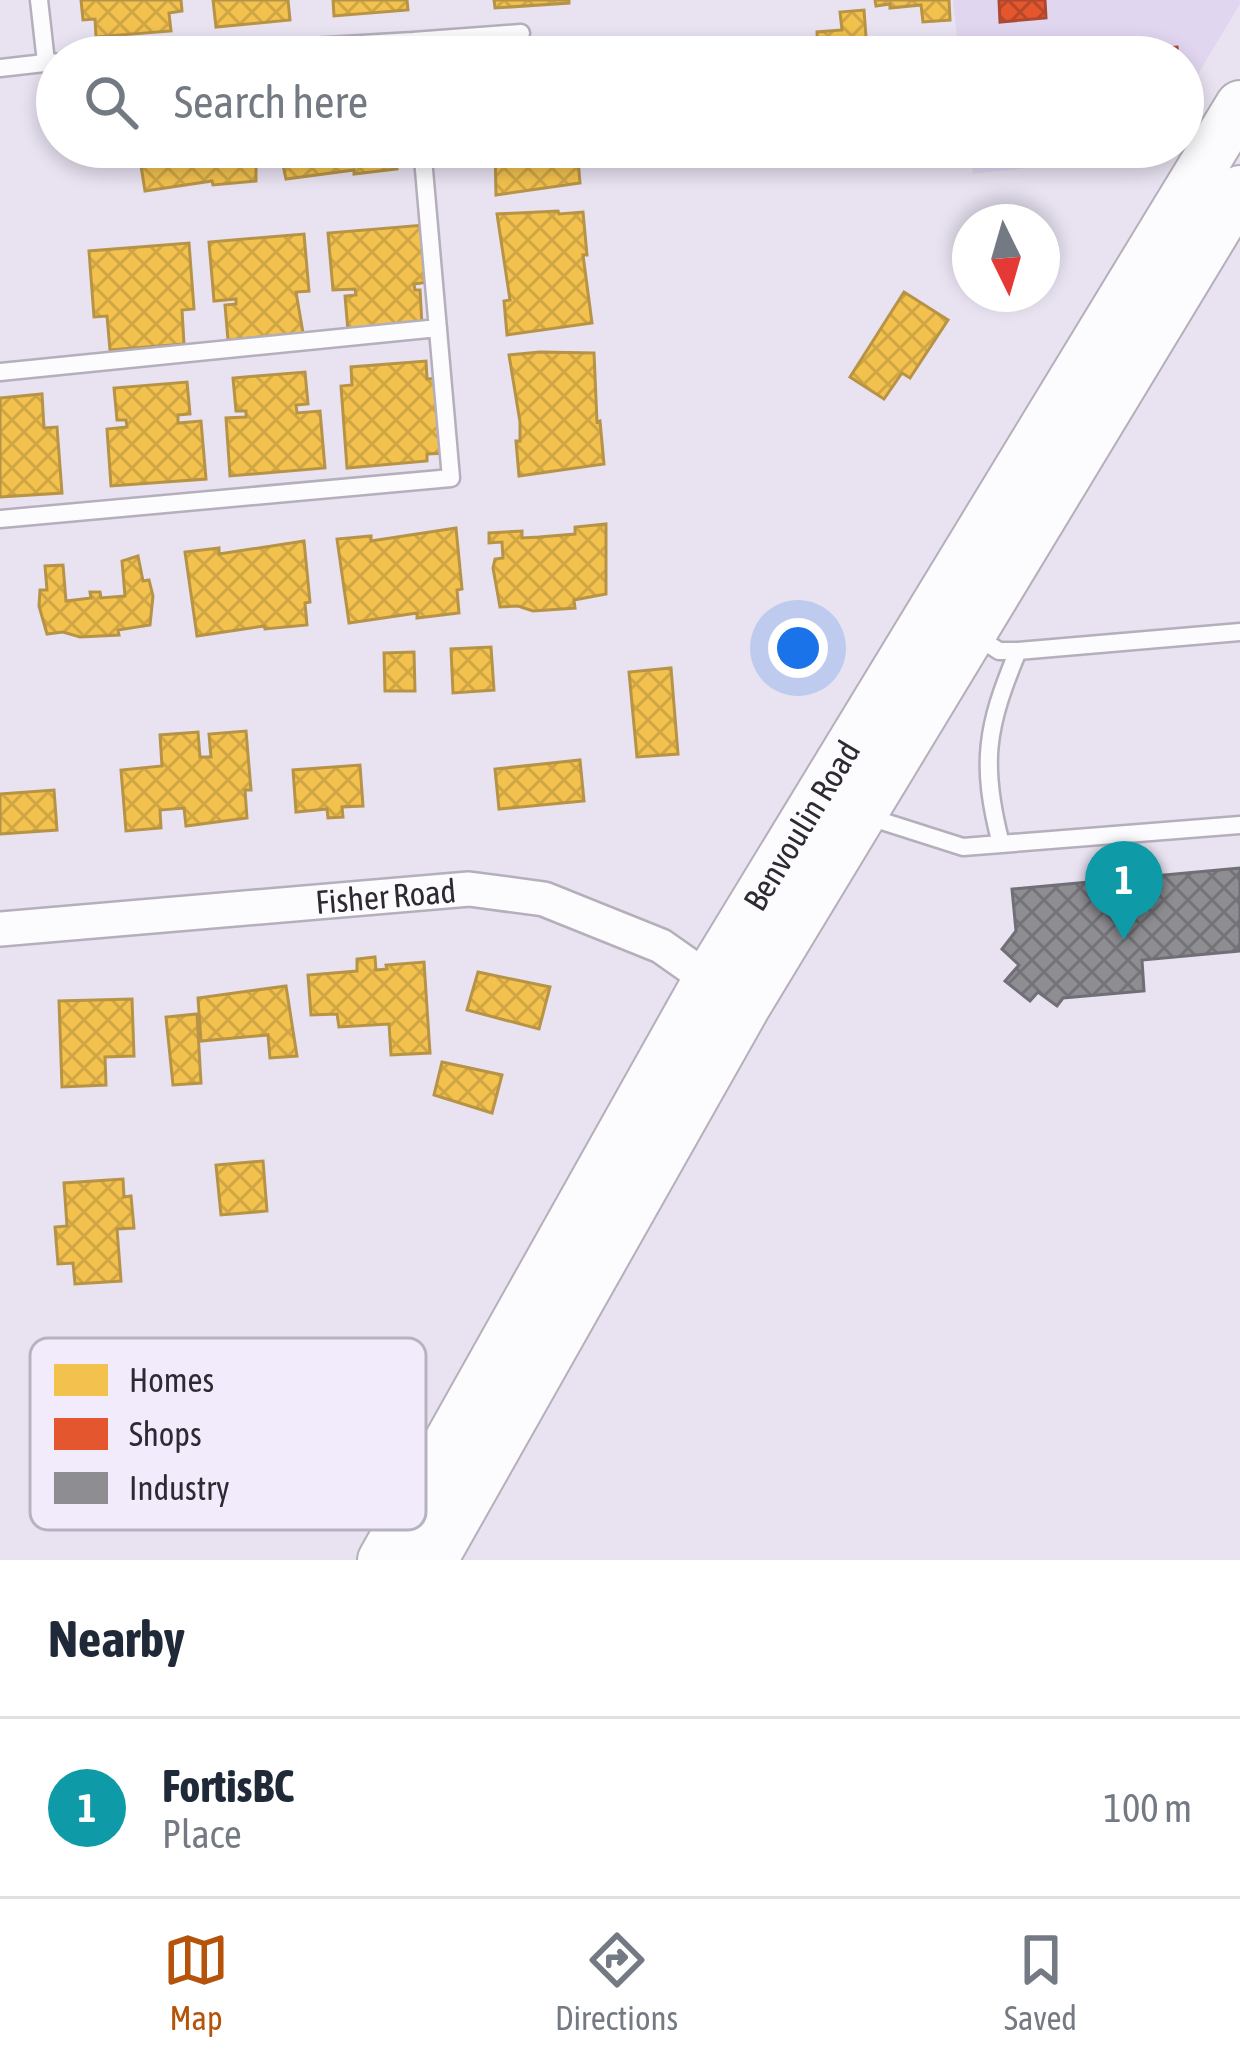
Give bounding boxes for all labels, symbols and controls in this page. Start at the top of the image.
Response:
search box [36,36,1204,168]
icon: search [78,69,144,135]
text: Search here [174,76,368,128]
north arrow [952,204,1060,312]
your location [768,618,828,678]
street label: Benvoulin Road [736,734,867,917]
pin: 1 [1085,841,1163,940]
street label: Fisher Road [314,871,457,921]
legend [30,1338,426,1530]
text: Homes [129,1361,214,1399]
text: Shops [129,1415,202,1453]
text: Industry [129,1469,230,1507]
text: Nearby [48,1609,185,1668]
text: FortisBC [162,1760,294,1812]
text: 1 [78,1786,96,1830]
text: 100 m [1104,1786,1192,1830]
text: Place [162,1812,242,1856]
tab: Map [163,1927,229,2037]
tab: Directions [555,1927,678,2037]
tab: Saved [1004,1927,1077,2037]

